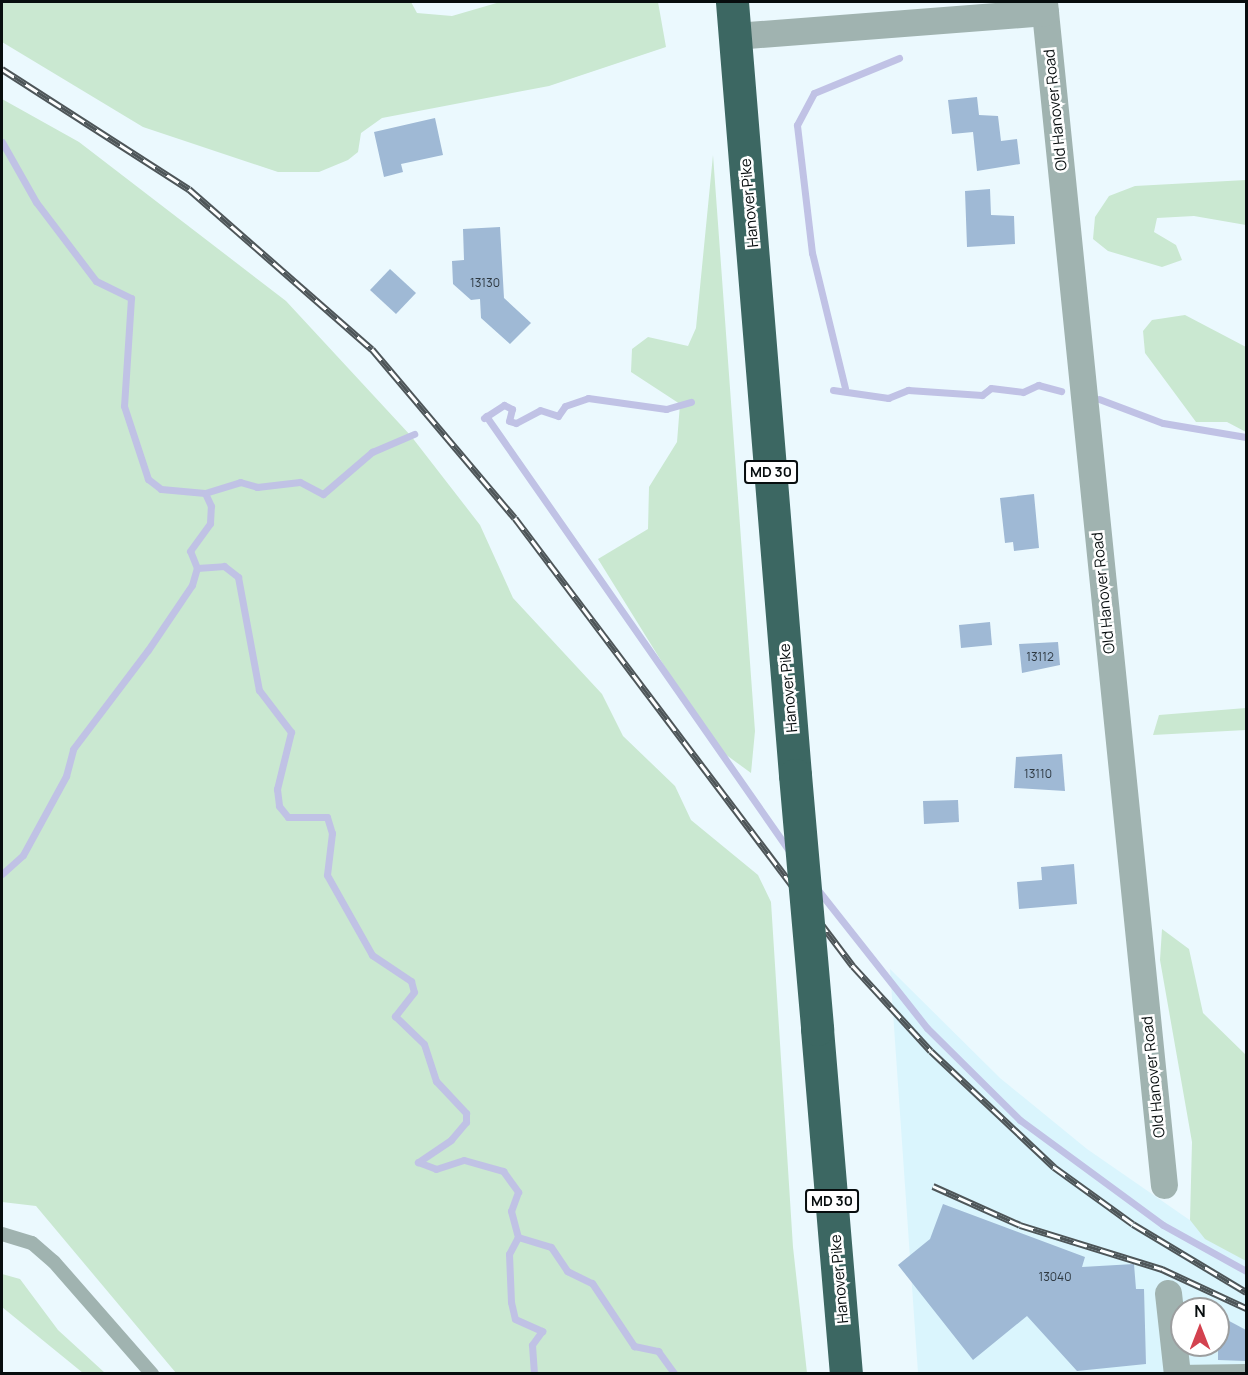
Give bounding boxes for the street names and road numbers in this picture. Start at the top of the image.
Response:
street label: Old Hanover Road [1040,48,1070,172]
street label: Hanover Pike [736,158,762,248]
road number: MD 30 [744,461,798,483]
street label: Old Hanover Road [1088,531,1118,655]
street label: Hanover Pike [775,643,801,733]
street label: Old Hanover Road [1138,1015,1168,1139]
road number: MD 30 [805,1190,859,1212]
street label: Hanover Pike [826,1234,852,1324]

